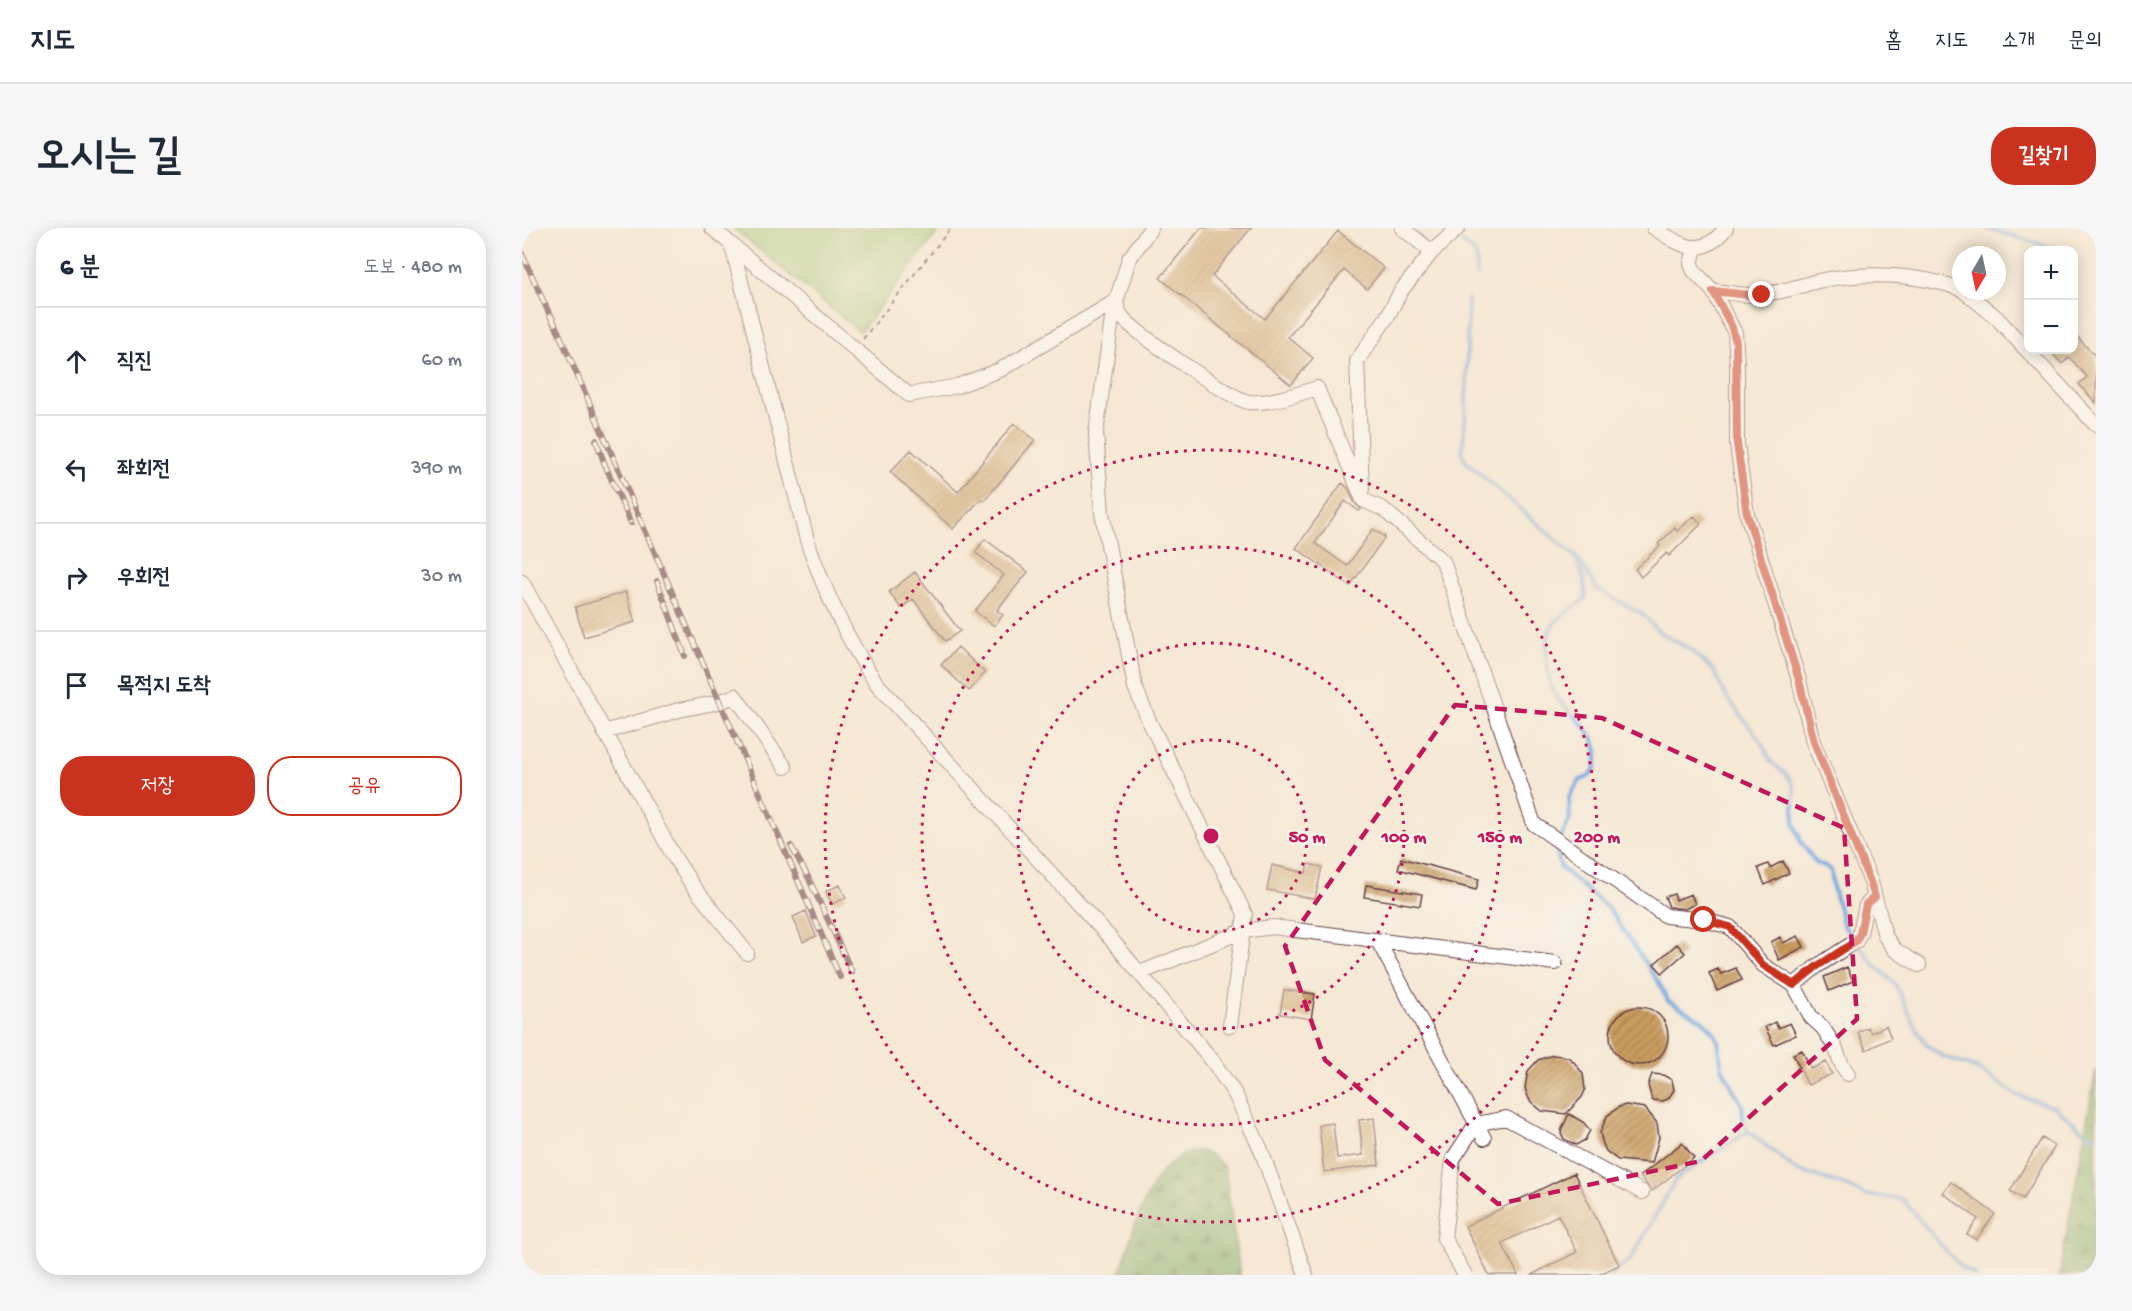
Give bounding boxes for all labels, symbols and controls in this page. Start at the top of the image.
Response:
text: 지도 [30,26,75,59]
text: 홈 [1885,30,1902,55]
text: 지도 [1935,30,1968,55]
text: 소개 [2001,30,2035,55]
text: 문의 [2068,30,2102,55]
button: 길찾기 [1991,127,2096,185]
text: 오시는 길 [36,135,181,184]
north arrow [1952,246,2006,300]
map controls [2024,246,2078,354]
button: + [2024,246,2078,300]
text: 6 분 [60,254,100,285]
text: 도보 · 480 m [363,257,462,280]
route end [1748,281,1774,307]
button: − [2024,300,2078,354]
icon: ahead [60,345,93,378]
text: 직진 [117,350,152,376]
text: 60 m [422,350,462,373]
icon: left [60,453,93,486]
text: 좌회전 [117,458,170,484]
text: 390 m [411,458,462,481]
icon: right [60,561,93,594]
text: 우회전 [117,566,170,592]
text: 30 m [421,566,462,589]
icon: arrive [60,669,93,702]
text: 목적지 도착 [117,674,211,700]
button: 저장 [60,756,255,816]
button: 공유 [267,756,462,816]
centre of rings [1201,826,1221,846]
text: 50 m [1289,828,1326,849]
text: 100 m [1381,828,1427,849]
text: 150 m [1477,828,1522,849]
text: 200 m [1574,828,1620,849]
route start [1690,906,1716,932]

